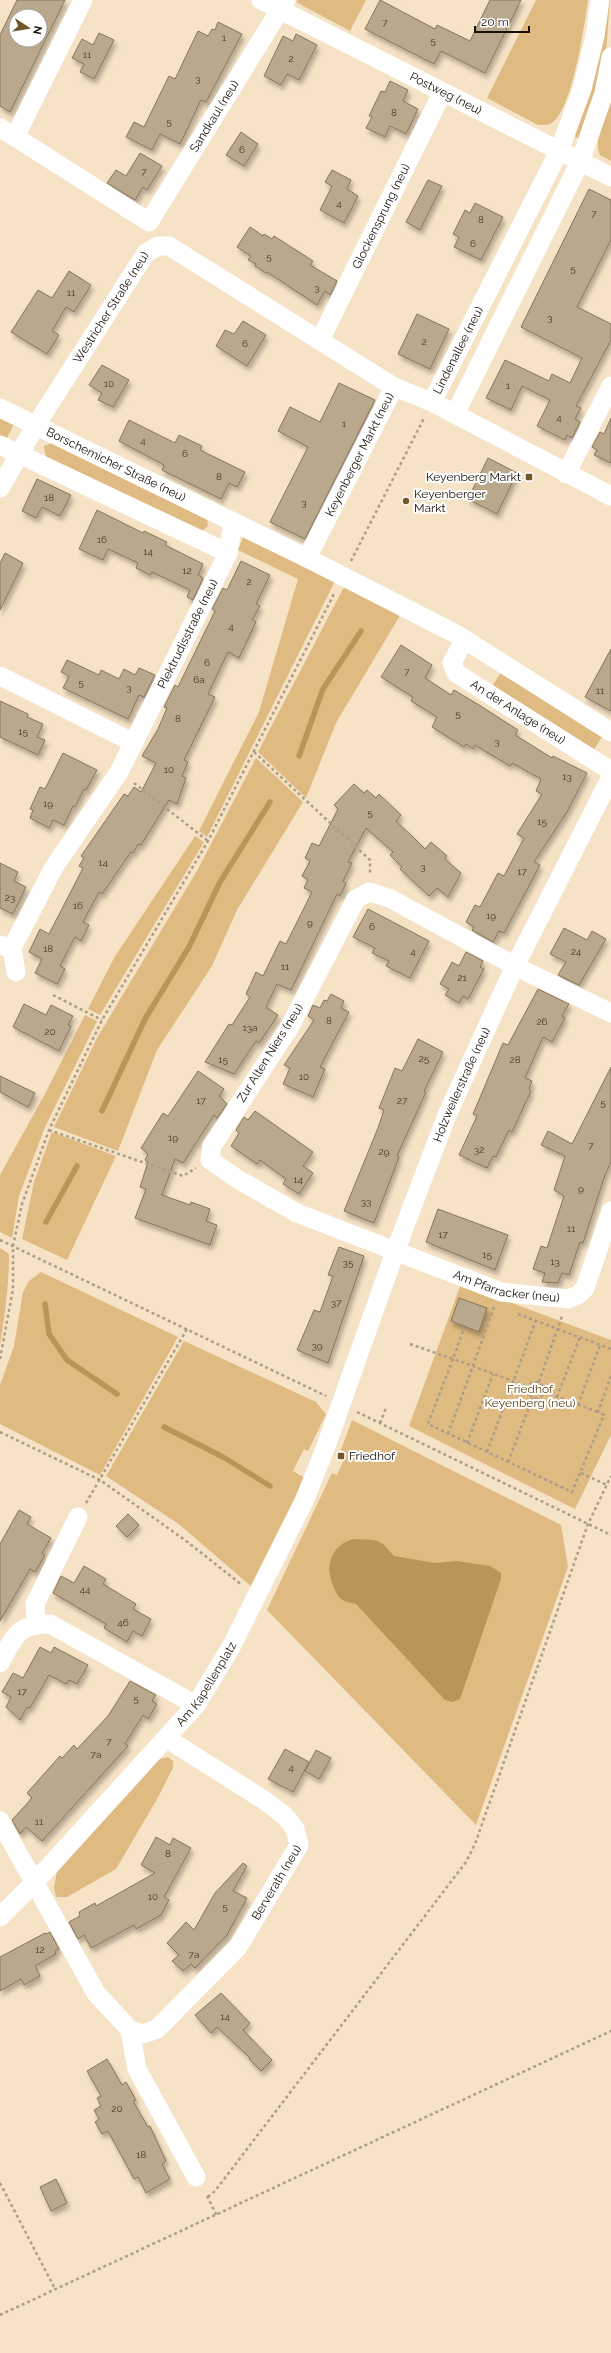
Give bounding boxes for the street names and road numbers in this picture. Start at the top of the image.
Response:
street label: Postweg (neu) [407,69,484,117]
street label: Sandkaul (neu) [187,78,242,155]
street label: Glockensprung (neu) [349,161,413,271]
street label: Westricher Straße (neu) [70,249,152,366]
street label: Lindenallee (neu) [430,304,486,396]
street label: Keyenberger Markt (neu) [322,390,397,519]
street label: Borschemicher Straße (neu) [44,425,188,505]
street label: Plektrudisstraße (neu) [155,577,221,691]
street label: An der Anlage (neu) [468,677,568,747]
street label: Zur Alten Niers (neu) [234,1001,306,1105]
street label: Holzweilerstraße (neu) [430,1025,493,1144]
street label: Am Pfarracker (neu) [451,1267,560,1305]
street label: Am Kapellenplatz [173,1639,239,1729]
street label: Berverath (neu) [249,1843,304,1923]

